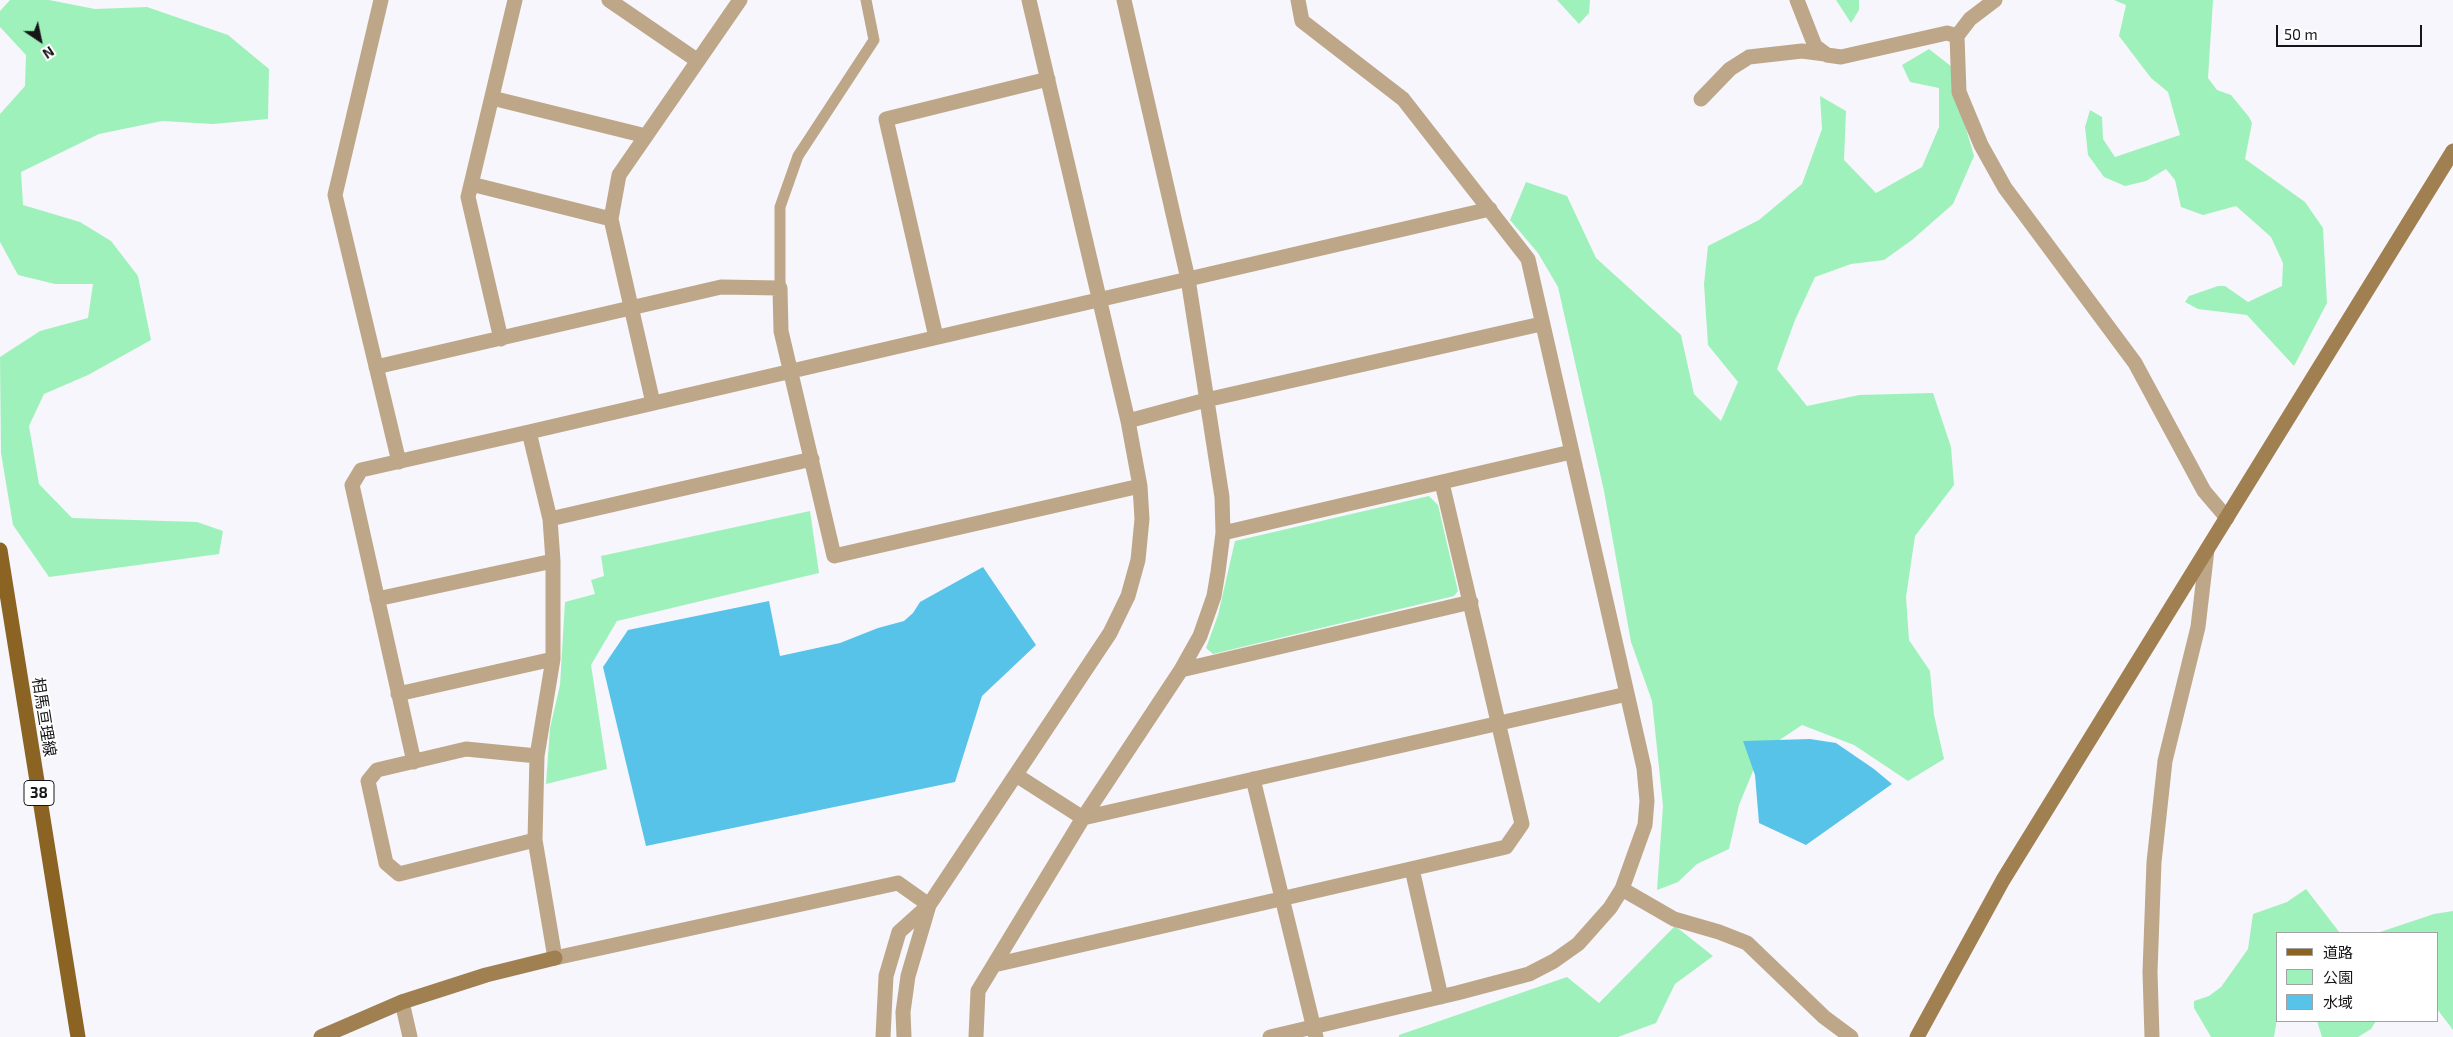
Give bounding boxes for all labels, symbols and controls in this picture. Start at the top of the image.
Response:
north arrow [15,15,65,65]
scale bar [2278,15,2424,47]
text: 50 m [2284,25,2318,43]
text: N [40,43,58,63]
street label: 相馬亘理線 [28,676,60,758]
road number: 38 [24,780,54,806]
legend [2276,932,2438,1022]
text: 道路 [2323,943,2353,961]
text: 公園 [2323,968,2353,986]
text: 水域 [2323,993,2353,1011]

